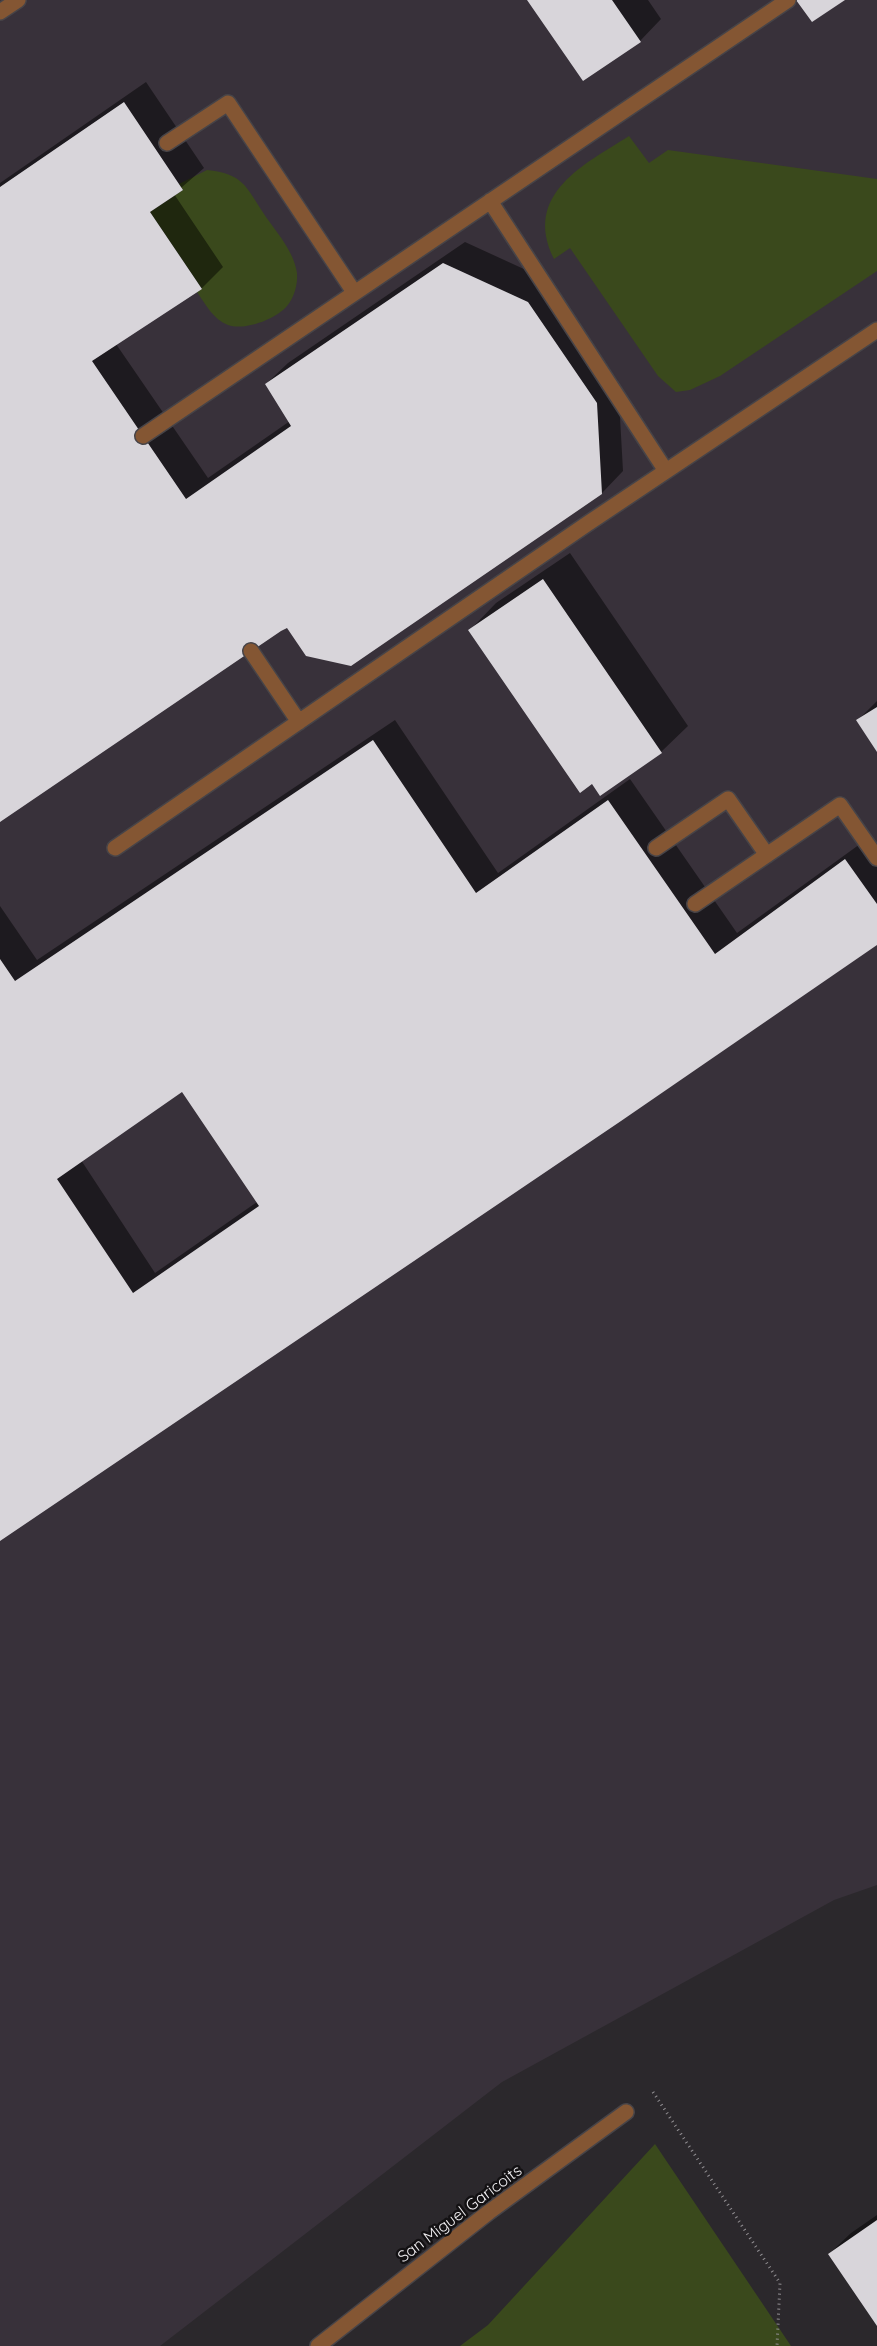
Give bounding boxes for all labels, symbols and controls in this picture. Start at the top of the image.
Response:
street label: San Miguel Garicoits [394,2161,526,2267]

